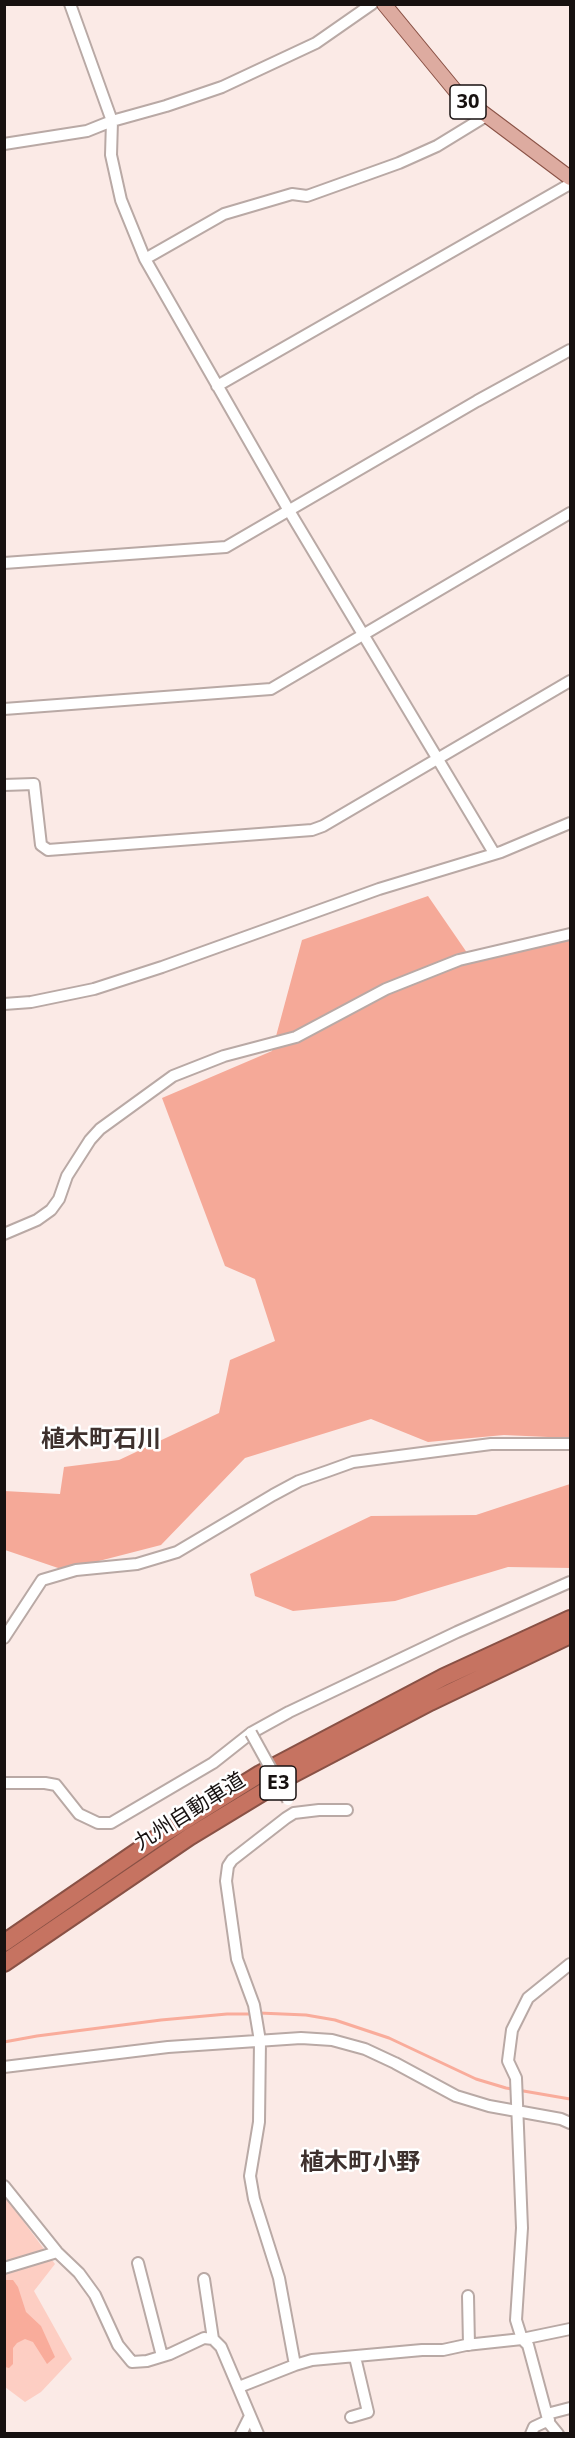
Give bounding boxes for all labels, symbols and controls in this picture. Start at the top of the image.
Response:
road number: 30 [450,85,486,119]
district label: 植木町石川 [41,1426,161,1454]
road number: E3 [260,1766,296,1800]
street label: 九州自動車道 [130,1768,250,1856]
district label: 植木町小野 [300,2149,420,2177]

